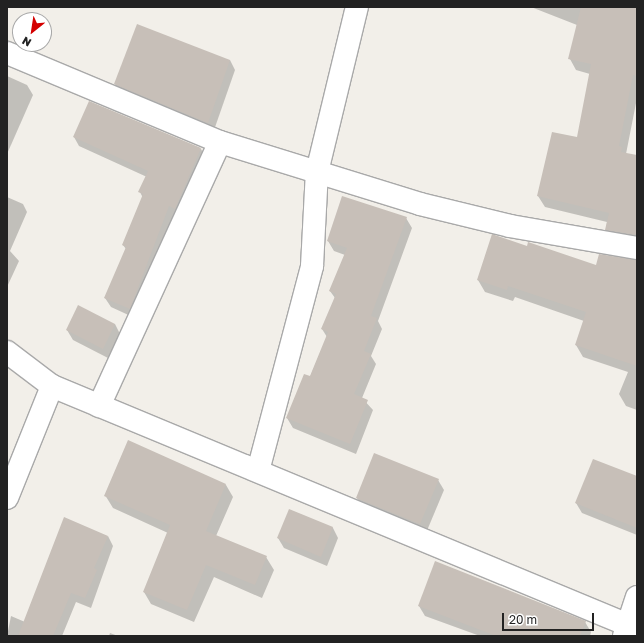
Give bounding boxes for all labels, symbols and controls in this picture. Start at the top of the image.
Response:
north arrow [12,12,52,52]
text: N [19,34,33,50]
scale bar [504,605,596,631]
text: 20 m [509,612,537,627]

